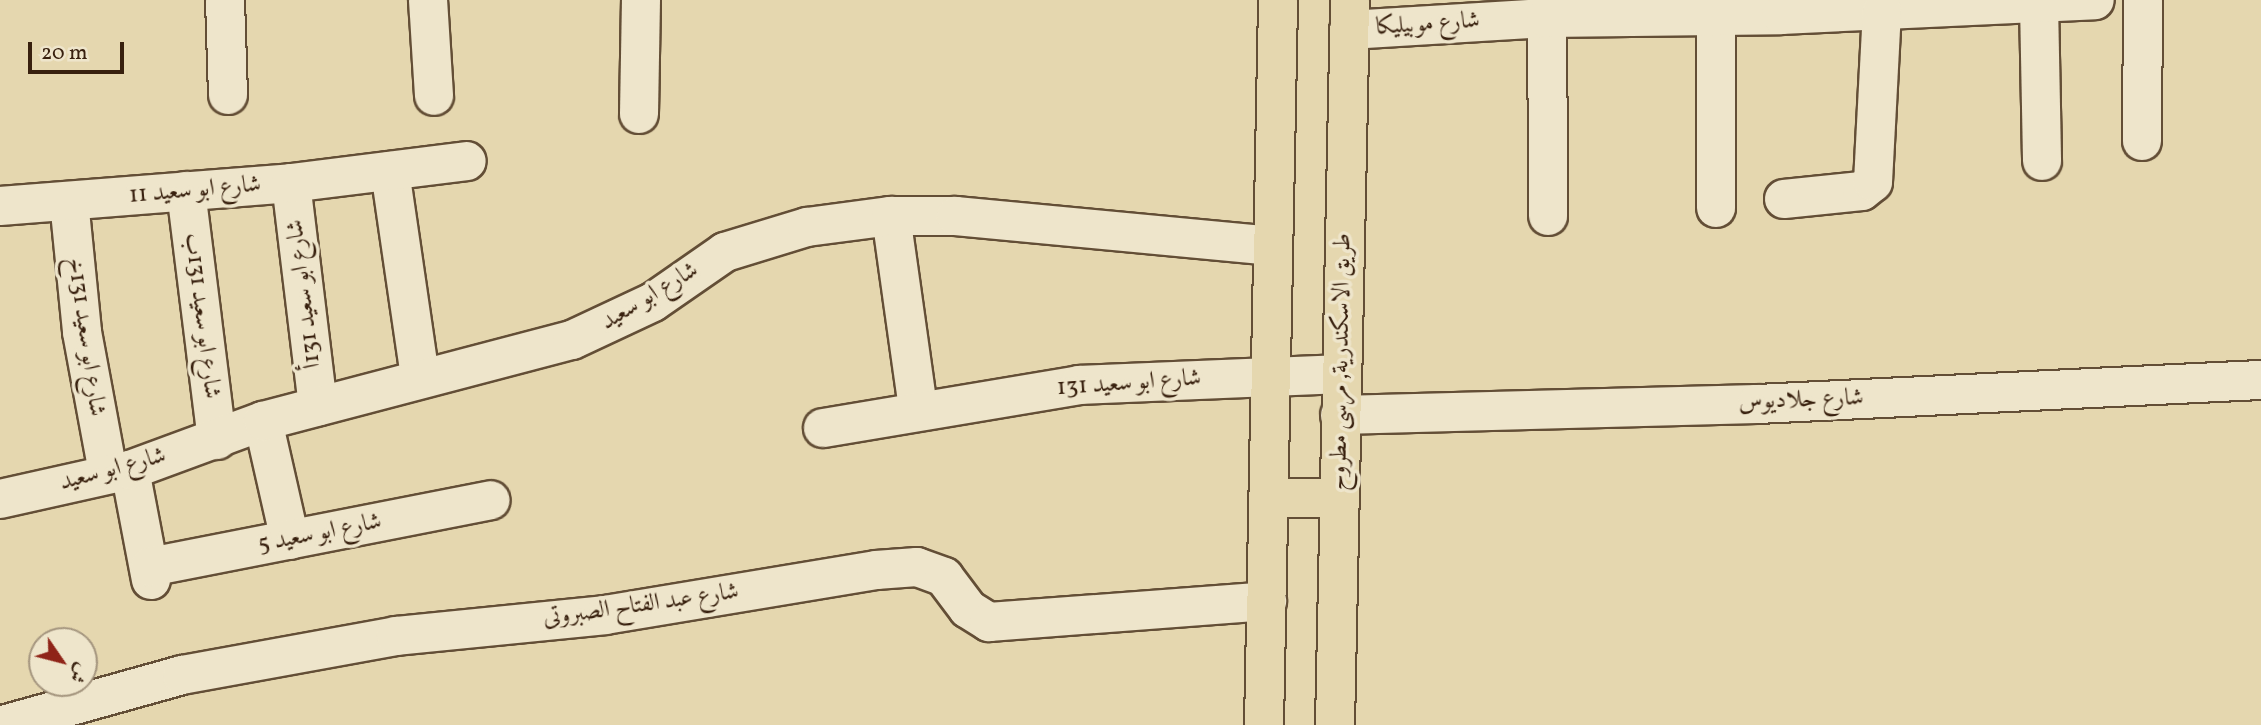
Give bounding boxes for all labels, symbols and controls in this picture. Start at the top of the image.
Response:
street label: شارع موبيليكا [1375,7,1481,43]
scale bar [32,28,128,72]
text: 20 m [41,39,87,68]
street label: شارع ابو سعيد 11 [128,171,262,211]
street label: شارع ابو سعيد 131أ [282,218,328,370]
street label: شارع ابو سعيد 131ب [177,231,225,401]
street label: طريق الاسكندرية, مرسى مطروح [1325,233,1359,491]
street label: شارع ابو سعيد 131خ [60,256,110,418]
street label: شارع ابو سعيد [596,257,704,337]
street label: شارع ابو سعيد 131 [1056,365,1202,403]
street label: شارع جلاديوس [1738,384,1864,418]
street label: شارع ابو سعيد [57,442,169,498]
street label: شارع ابو سعيد 5 [256,508,384,560]
street label: شارع عبد الفتاح الصبروتى [541,578,741,634]
north arrow [28,627,98,697]
text: ش [63,658,95,688]

